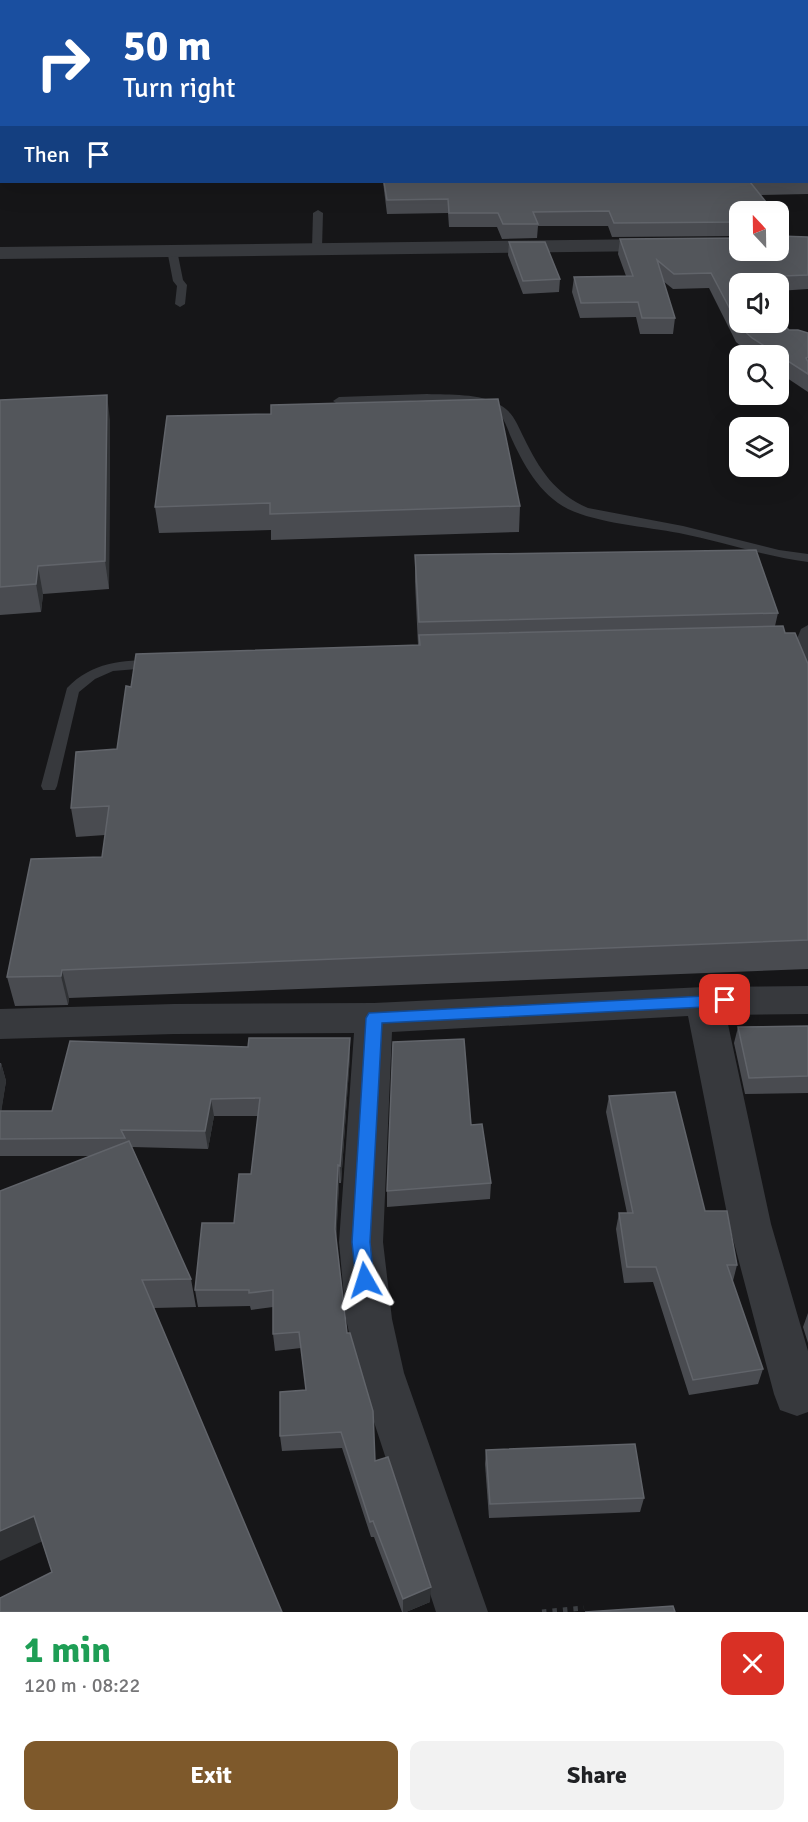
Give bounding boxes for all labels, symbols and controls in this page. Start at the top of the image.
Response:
text: 50 m [123,21,212,72]
icon: right [24,24,102,102]
text: Turn right [123,72,236,105]
icon: arrive [82,138,115,171]
text: Then [24,141,70,168]
north arrow [729,201,789,261]
map controls [729,201,789,477]
button: sound [729,273,789,333]
button: search [729,345,789,405]
button: layers [729,417,789,477]
pin [699,974,750,1025]
icon: arrive [708,983,741,1016]
position arrow [333,1248,397,1312]
text: 1 min [24,1628,111,1673]
button: close [721,1632,784,1695]
text: 120 m · 08:22 [24,1673,140,1698]
button: Exit [24,1741,398,1810]
button: Share [410,1741,784,1810]

